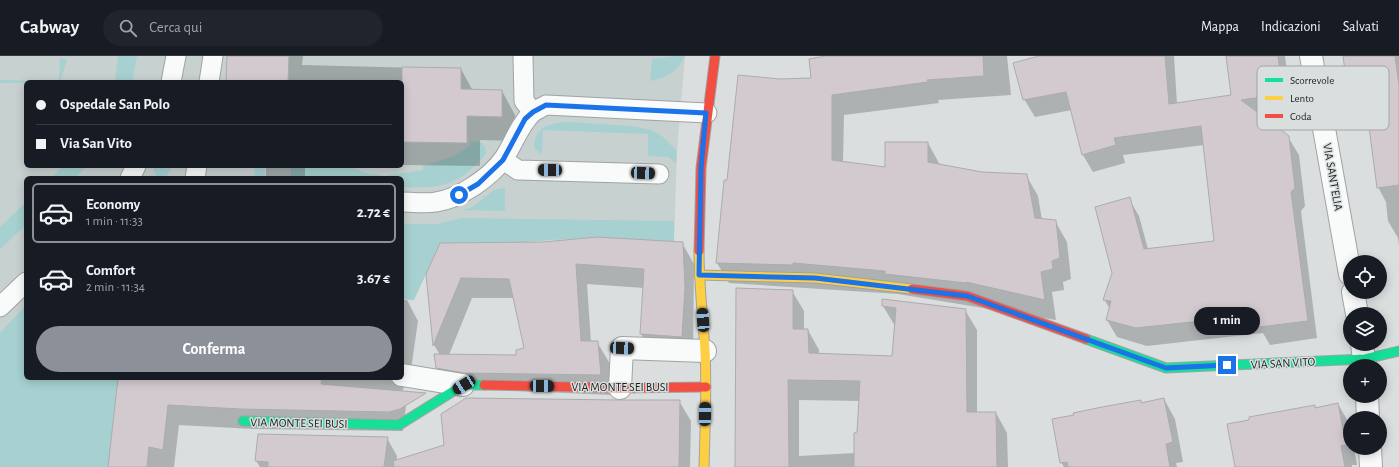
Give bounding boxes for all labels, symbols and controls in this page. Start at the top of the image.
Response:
search box [103,10,383,46]
icon: search [117,17,139,39]
text: Cabway [20,18,79,37]
text: Cerca qui [149,20,202,35]
text: Mappa [1201,20,1239,34]
text: Indicazioni [1261,20,1321,34]
text: Salvati [1343,20,1379,34]
legend [1257,66,1389,130]
text: Scorrevole [1290,75,1334,86]
text: Lento [1290,93,1314,104]
text: Ospedale San Polo [60,97,170,112]
text: Coda [1290,111,1312,122]
text: Via San Vito [60,136,132,151]
street label: VIA SANT'ELIA [1321,142,1345,212]
car [538,164,562,176]
car [631,167,655,179]
route start [450,186,468,204]
icon: car [38,195,74,231]
text: Economy [86,197,140,212]
text: 2.72 € [357,205,390,220]
text: 1 min · 11:33 [86,215,143,228]
map controls [1343,255,1387,455]
button: locate [1343,255,1387,299]
icon: car [38,261,74,297]
text: Comfort [86,263,135,278]
text: 3.67 € [357,271,390,286]
text: 2 min · 11:34 [86,281,145,294]
callout: 1 min [1194,307,1260,335]
button: layers [1343,307,1387,351]
car [696,308,710,332]
text: 1 min [1213,314,1241,327]
button: Conferma [36,326,392,372]
car [610,342,634,354]
street label: VIA SAN VITO [1250,355,1316,371]
route end [1218,356,1236,374]
button: + [1343,359,1387,403]
car [451,374,477,396]
car [530,380,554,392]
street label: VIA MONTE SEI BUSI [571,381,669,393]
car [699,402,711,426]
button: − [1343,411,1387,455]
street label: VIA MONTE SEI BUSI [250,416,348,430]

